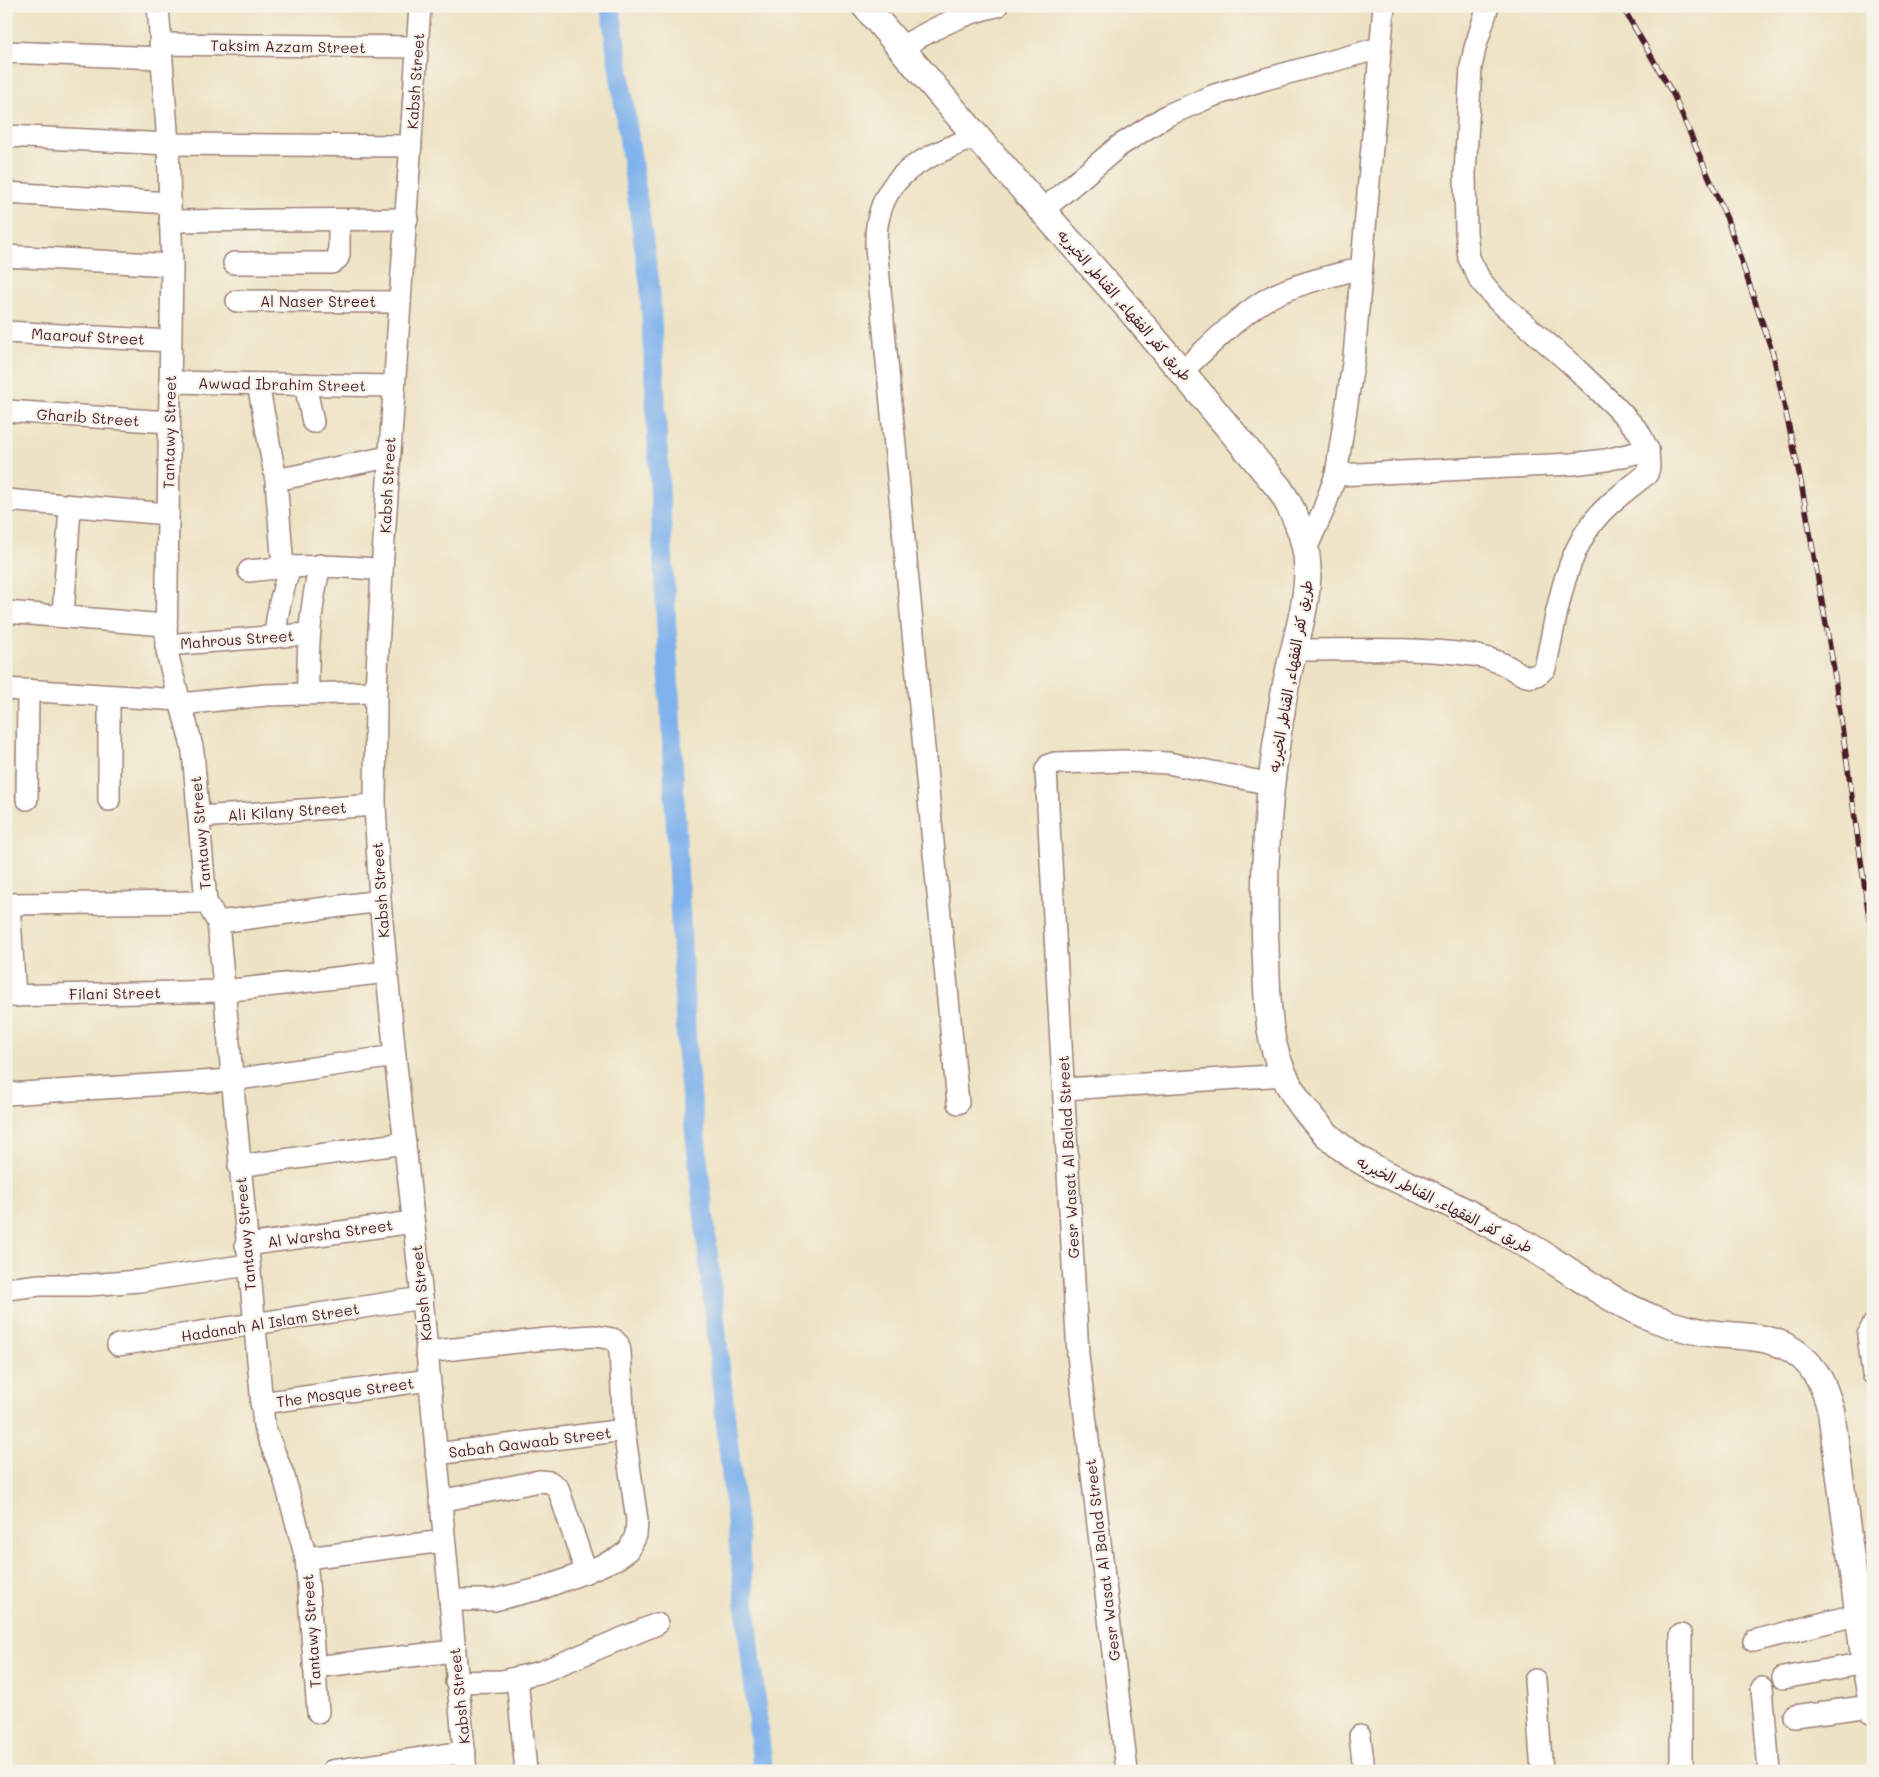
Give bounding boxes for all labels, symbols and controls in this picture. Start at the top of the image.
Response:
street label: Kabsh Street [402,32,428,130]
street label: Taksim Azzam Street [210,35,366,57]
street label: طريق كفر الفقهاء, القناطر الخيريه [1054,225,1196,385]
street label: Al Naser Street [260,291,376,311]
street label: Maarouf Street [31,323,145,349]
street label: Awwad Ibrahim Street [198,373,366,395]
street label: Tantawy Street [158,375,180,489]
street label: Gharib Street [36,403,140,431]
street label: Kabsh Street [374,436,400,534]
street label: طريق كفر الفقهاء, القناطر الخيريه [1263,578,1317,774]
street label: Mahrous Street [179,625,295,653]
street label: Tantawy Street [185,775,215,891]
street label: Ali Kilany Street [227,797,347,825]
street label: Kabsh Street [367,841,393,939]
street label: Filani Street [69,982,161,1004]
street label: Gesr Wasat Al Balad Street [1053,1055,1083,1259]
street label: طريق كفر الفقهاء, القناطر الخيريه [1354,1151,1536,1257]
street label: Tantawy Street [230,1176,260,1292]
street label: Al Warsha Street [266,1214,394,1252]
street label: Kabsh Street [406,1244,436,1342]
street label: Hadanah Al Islam Street [179,1298,361,1346]
street label: The Mosque Street [275,1372,415,1412]
street label: Sabah Qawaab Street [448,1422,612,1462]
street label: Gesr Wasat Al Balad Street [1080,1458,1124,1662]
street label: Tantawy Street [297,1573,325,1689]
street label: Kabsh Street [444,1647,474,1745]

